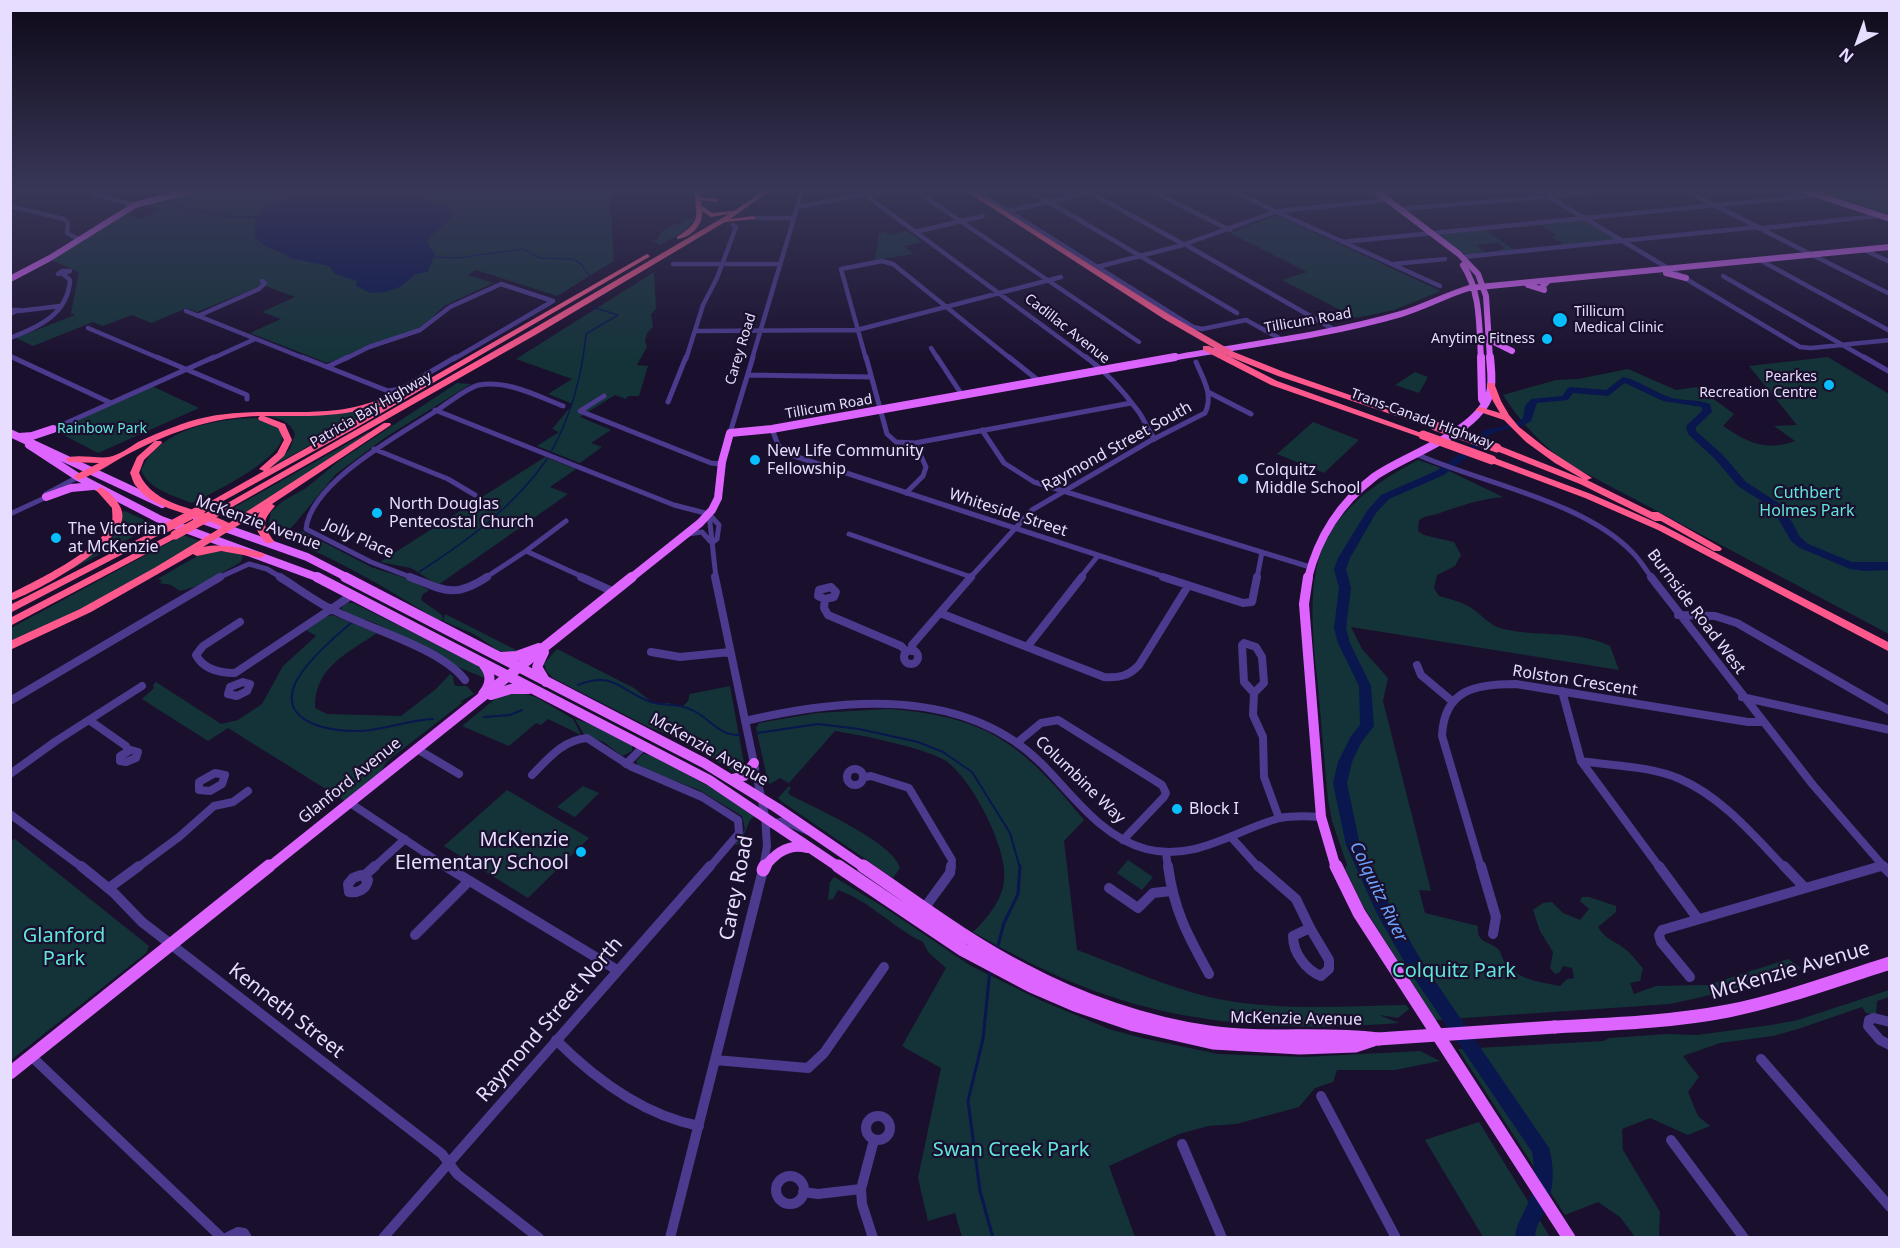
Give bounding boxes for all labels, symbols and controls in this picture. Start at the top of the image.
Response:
north arrow [1828,12,1888,72]
text: N [1834,43,1858,68]
street label: Cadillac Avenue [1021,291,1113,367]
place label: Tillicum Medical Clinic [1574,304,1664,336]
street label: Tillicum Road [1263,305,1353,337]
street label: Carey Road [722,311,760,387]
marker: Tillicum Medical Clinic [1551,311,1569,329]
place label: Anytime Fitness [1431,331,1535,347]
marker: Anytime Fitness [1540,332,1554,346]
street label: Patricia Bay Highway [307,368,435,452]
place label: Pearkes Recreation Centre [1699,369,1817,402]
marker: Pearkes Recreation Centre [1822,378,1836,392]
street label: Trans-Canada Highway [1348,385,1496,453]
street label: Tillicum Road [784,391,874,423]
street label: Raymond Street South [1039,398,1195,496]
park label: Rainbow Park [57,421,147,437]
place label: New Life Community Fellowship [767,441,923,479]
marker: New Life Community Fellowship [748,453,762,467]
place label: Colquitz Middle School [1255,460,1360,498]
marker: Colquitz Middle School [1236,472,1250,486]
park label: Cuthbert Holmes Park [1759,483,1855,521]
street label: Whiteside Street [946,485,1070,541]
street label: McKenzie Avenue [193,491,323,555]
place label: North Douglas Pentecostal Church [389,494,534,532]
marker: North Douglas Pentecostal Church [370,506,384,520]
street label: Jolly Place [321,515,397,563]
place label: The Victorian at McKenzie [68,519,166,557]
marker: The Victorian at McKenzie [49,531,63,545]
street label: Burnside Road West [1643,546,1749,678]
street label: Rolston Crescent [1511,662,1639,700]
street label: McKenzie Avenue [647,710,771,790]
street label: Columbine Way [1031,732,1129,828]
street label: Glanford Avenue [295,734,405,828]
place label: Block I [1189,799,1239,819]
marker: Block I [1170,802,1184,816]
place label: McKenzie Elementary School [395,828,569,875]
street label: Carey Road [715,834,759,942]
water label: Colquitz River [1344,838,1412,946]
marker: McKenzie Elementary School [574,845,588,859]
park label: Glanford Park [23,924,105,971]
street label: Raymond Street North [472,933,628,1107]
street label: McKenzie Avenue [1707,937,1873,1005]
street label: Kenneth Street [223,958,349,1064]
park label: Colquitz Park [1392,959,1516,983]
street label: McKenzie Avenue [1230,1008,1362,1030]
park label: Swan Creek Park [933,1138,1089,1162]

